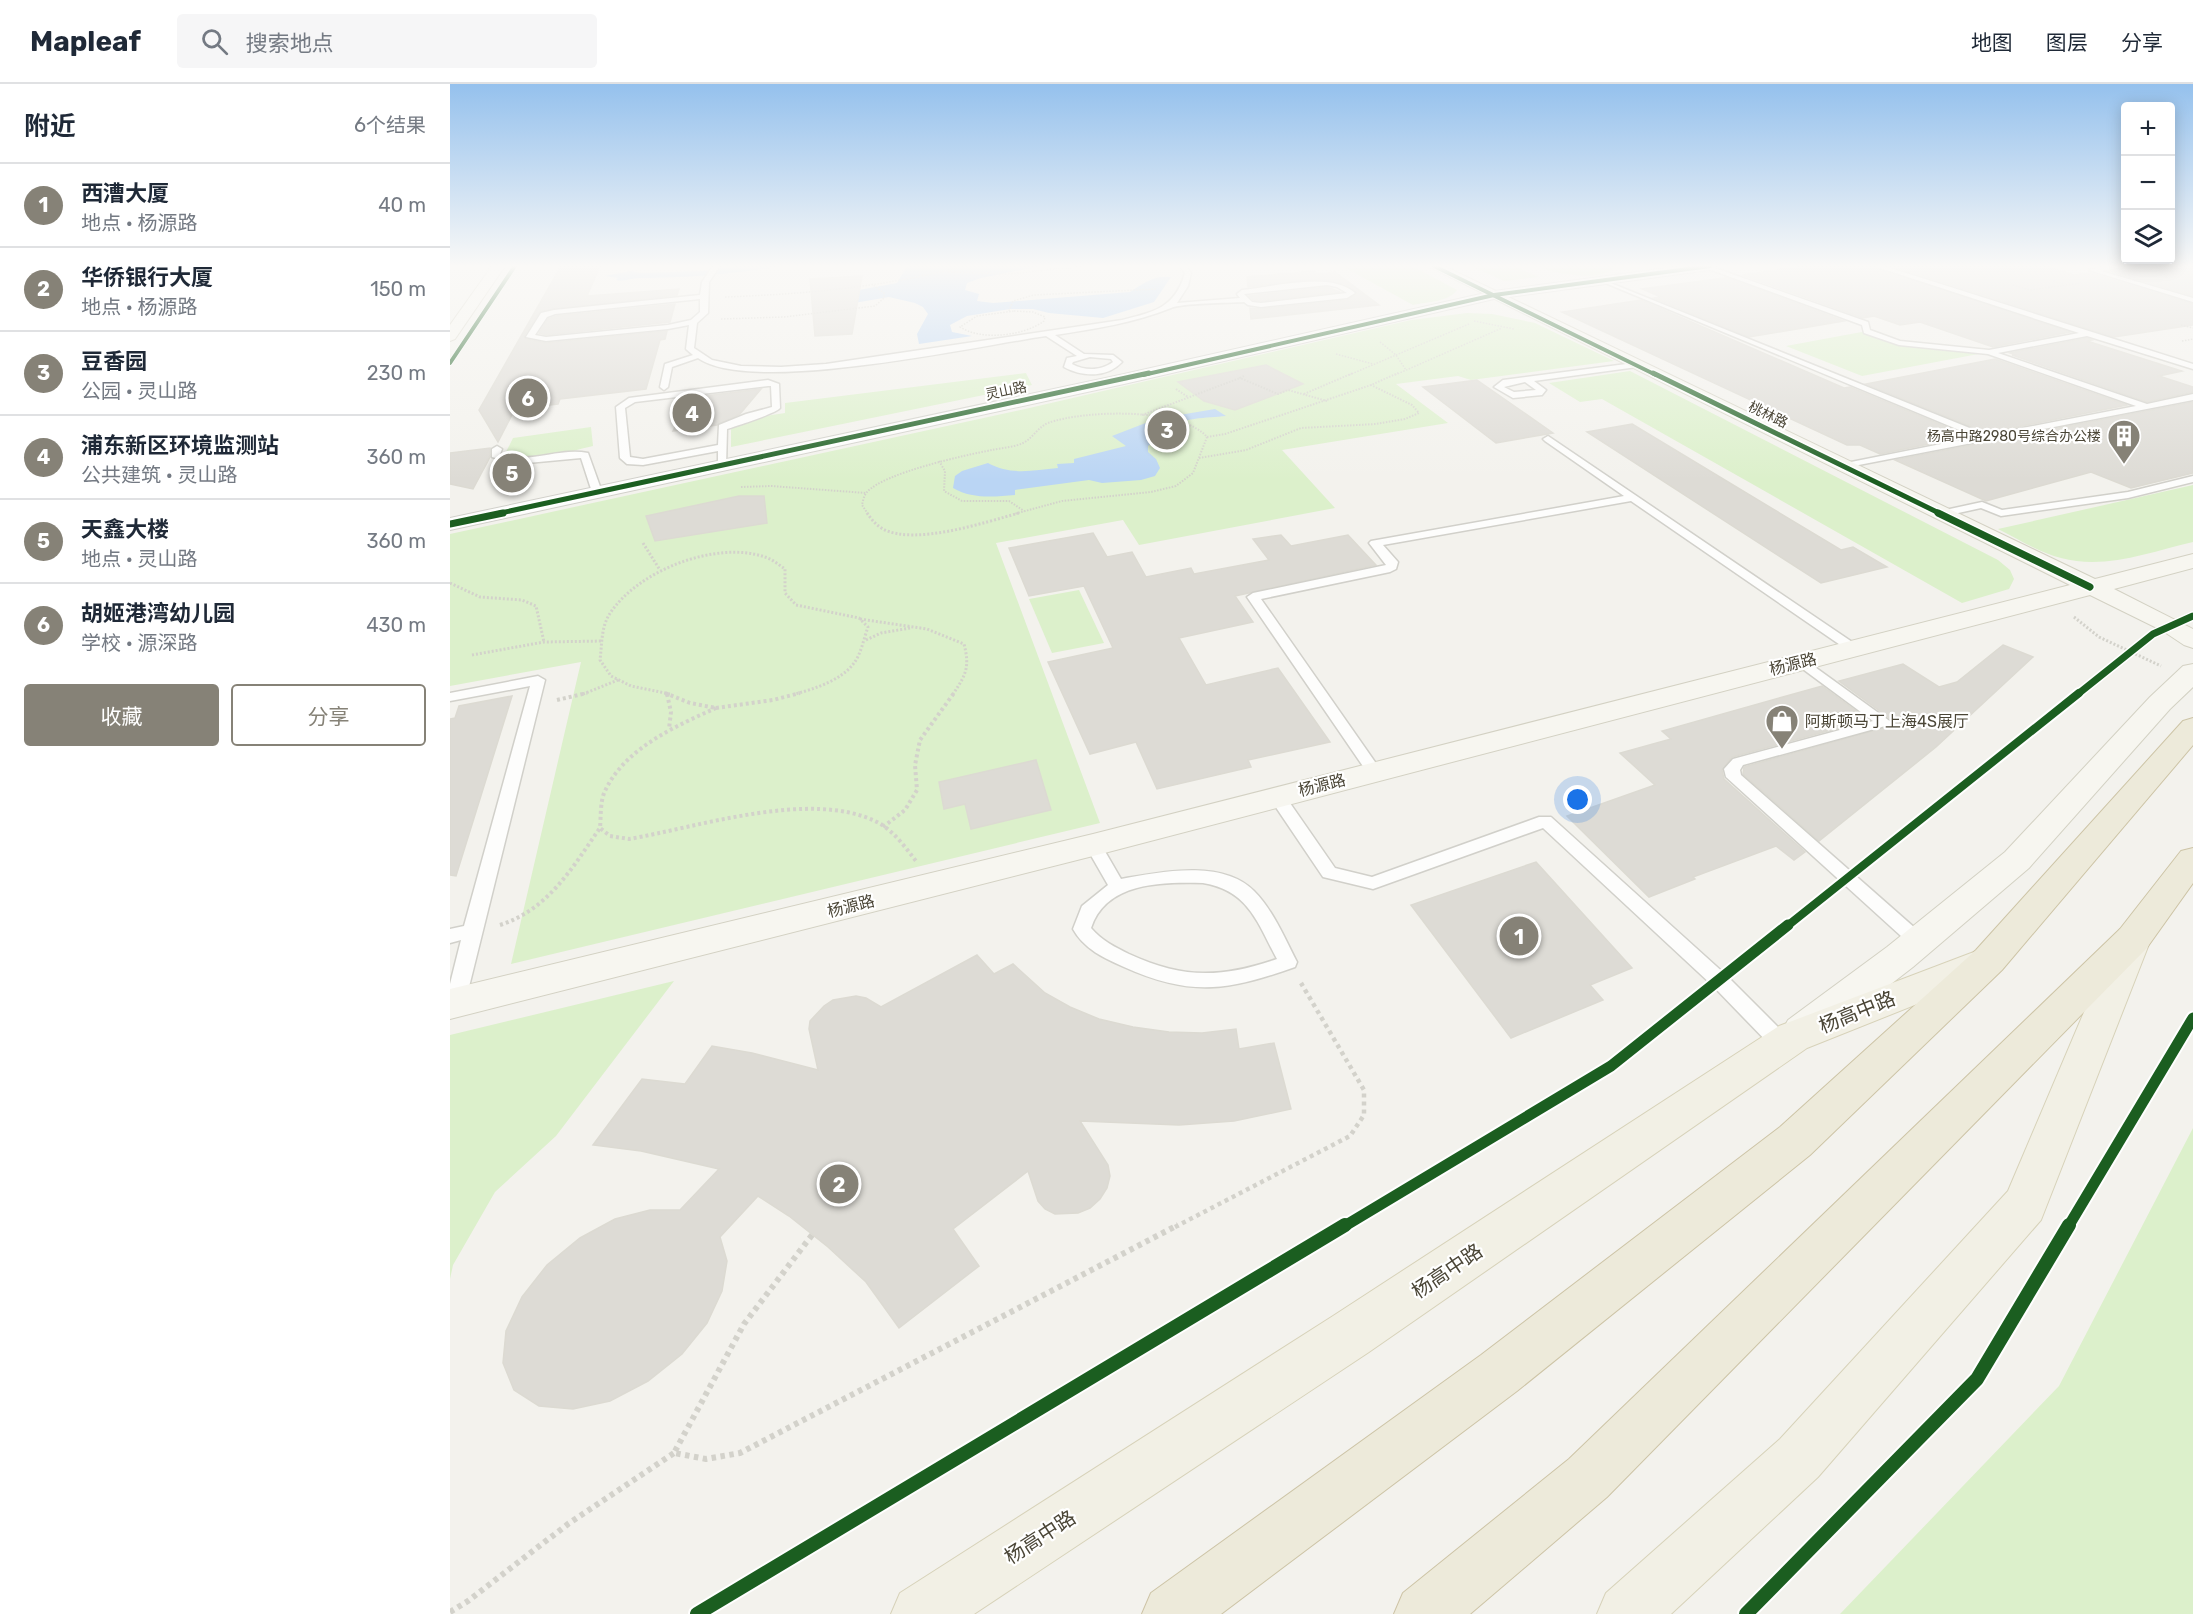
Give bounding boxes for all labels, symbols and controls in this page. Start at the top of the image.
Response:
search box [177,14,597,68]
text: Mapleaf [30,25,141,58]
icon: search [198,25,231,58]
text: 搜索地点 [246,30,334,57]
text: 地图 [1971,30,2013,55]
text: 图层 [2046,30,2088,55]
text: 分享 [2121,30,2163,55]
map controls [2121,102,2175,264]
button: + [2121,102,2175,156]
text: 附近 [24,111,76,142]
text: 6个结果 [354,113,426,137]
button: − [2121,156,2175,210]
text: 西漕大厦 [81,180,169,207]
text: 1 [39,193,48,217]
text: 40 m [378,193,426,217]
button: layers [2121,210,2175,264]
text: 地点 · 杨源路 [81,211,197,235]
text: 华侨银行大厦 [81,264,213,291]
text: 2 [37,277,50,301]
text: 150 m [370,277,426,301]
text: 地点 · 杨源路 [81,295,197,319]
text: 豆香园 [81,348,147,375]
text: 3 [37,361,50,385]
text: 230 m [367,361,426,385]
pin: 6 [508,376,548,420]
street label: 灵山路 [984,378,1028,404]
text: 公园 · 灵山路 [81,379,197,403]
pin: 4 [672,390,712,436]
street label: 桃林路 [1745,398,1791,432]
pin: 3 [1148,408,1186,452]
building icon: 杨高中路2980号综合办公楼 [2106,418,2142,465]
place label: 杨高中路2980号综合办公楼 [1927,428,2101,445]
text: 浦东新区环境监测站 [81,432,279,459]
text: 4 [37,445,50,469]
text: 360 m [367,445,426,469]
pin: 5 [492,450,532,496]
text: 公共建筑 · 灵山路 [81,463,237,487]
text: 天鑫大楼 [81,516,169,543]
text: 5 [37,529,50,553]
text: 360 m [367,529,426,553]
text: 地点 · 灵山路 [81,547,197,571]
text: 胡姬港湾幼儿园 [81,600,235,627]
text: 6 [37,613,50,637]
text: 430 m [366,613,426,637]
text: 学校 · 源深路 [81,631,197,655]
street label: 杨源路 [1767,649,1819,679]
button: 收藏 [24,684,219,746]
button: 分享 [231,684,426,746]
shop icon: 阿斯顿马丁上海4S展厅 [1764,703,1800,750]
place label: 阿斯顿马丁上海4S展厅 [1805,712,1969,731]
street label: 杨源路 [1296,770,1348,800]
your location [1563,785,1592,814]
street label: 杨源路 [825,891,877,921]
pin: 1 [1500,914,1538,958]
street label: 杨高中路 [1815,986,1899,1038]
pin: 2 [820,1162,858,1206]
street label: 杨高中路 [1407,1239,1487,1303]
street label: 杨高中路 [1000,1505,1080,1569]

